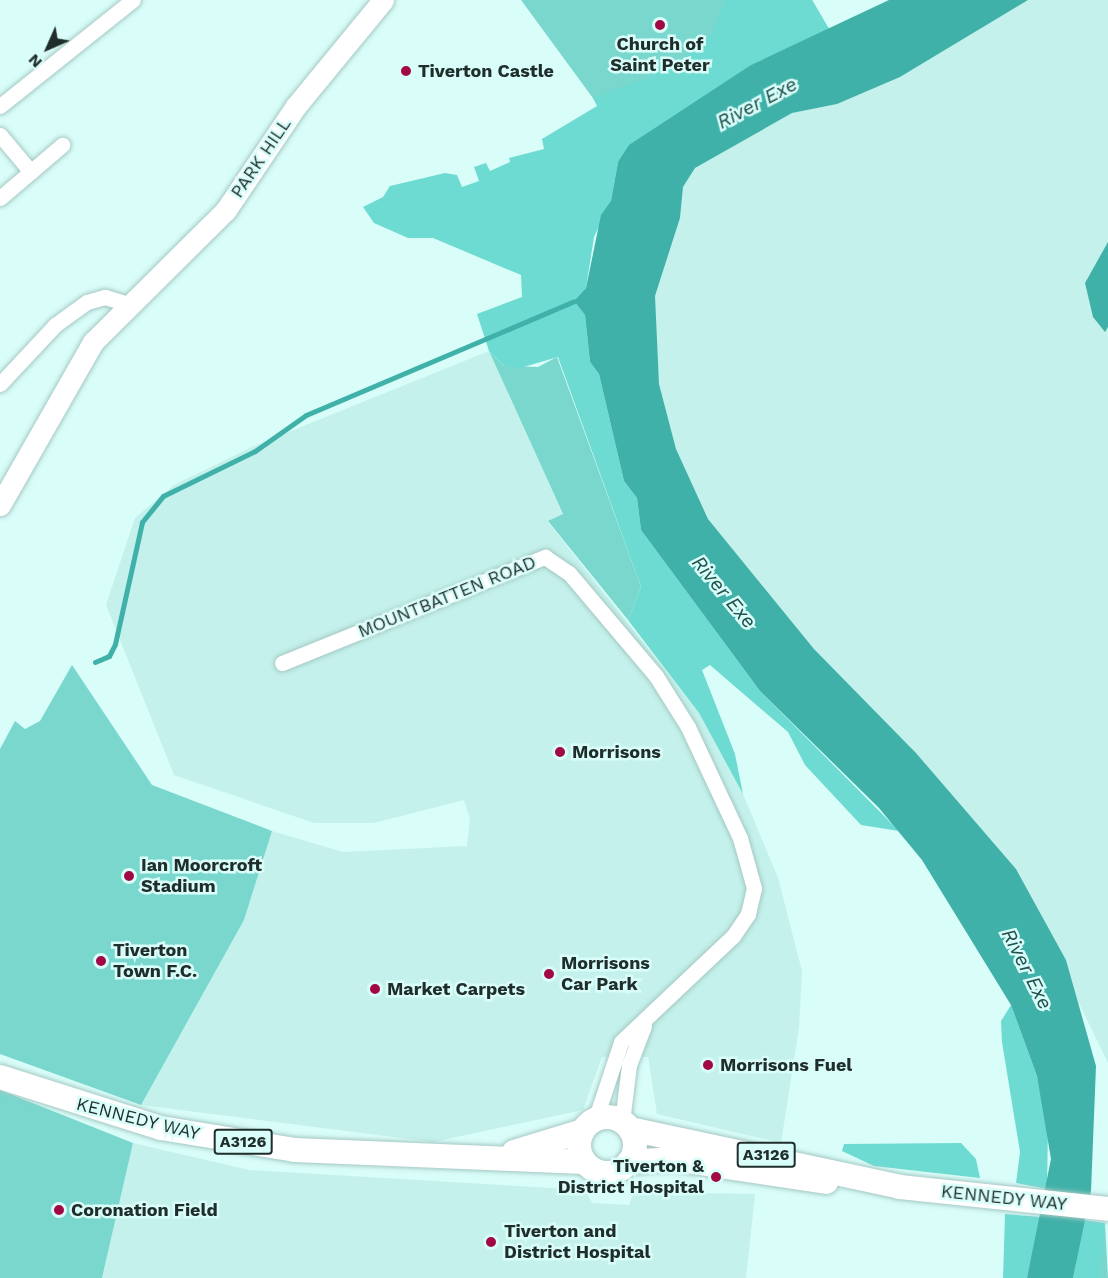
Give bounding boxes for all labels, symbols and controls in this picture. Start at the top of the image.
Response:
north arrow [18,18,78,78]
marker: Church of Saint Peter [653,18,667,32]
place label: Church of Saint Peter [610,34,710,76]
text: N [24,50,46,72]
place label: Tiverton Castle [418,60,554,82]
marker: Tiverton Castle [399,64,413,78]
water label: River Exe [713,72,801,134]
street label: PARK HILL [226,114,296,202]
street label: MOUNTBATTEN ROAD [355,551,539,643]
water label: River Exe [687,551,761,633]
place label: Morrisons [572,741,661,763]
marker: Morrisons [553,745,567,759]
place label: Ian Moorcroft Stadium [141,855,262,898]
marker: Ian Moorcroft Stadium [122,869,136,883]
water label: River Exe [996,924,1058,1014]
place label: Tiverton Town F.C. [113,940,197,982]
place label: Morrisons Car Park [561,953,650,996]
marker: Tiverton Town F.C. [94,954,108,968]
marker: Morrisons Car Park [542,967,556,981]
place label: Market Carpets [387,978,525,1000]
marker: Market Carpets [368,982,382,996]
place label: Morrisons Fuel [720,1054,852,1076]
marker: Morrisons Fuel [701,1058,715,1072]
street label: KENNEDY WAY [73,1093,203,1145]
road number: A3126 [213,1129,273,1155]
road number: A3126 [736,1142,796,1168]
place label: Tiverton & District Hospital [558,1156,704,1198]
marker: Tiverton & District Hospital [709,1170,723,1184]
street label: KENNEDY WAY [939,1181,1069,1215]
place label: Coronation Field [71,1199,218,1221]
marker: Coronation Field [52,1203,66,1217]
place label: Tiverton and District Hospital [504,1221,650,1264]
marker: Tiverton and District Hospital [482,1233,500,1251]

